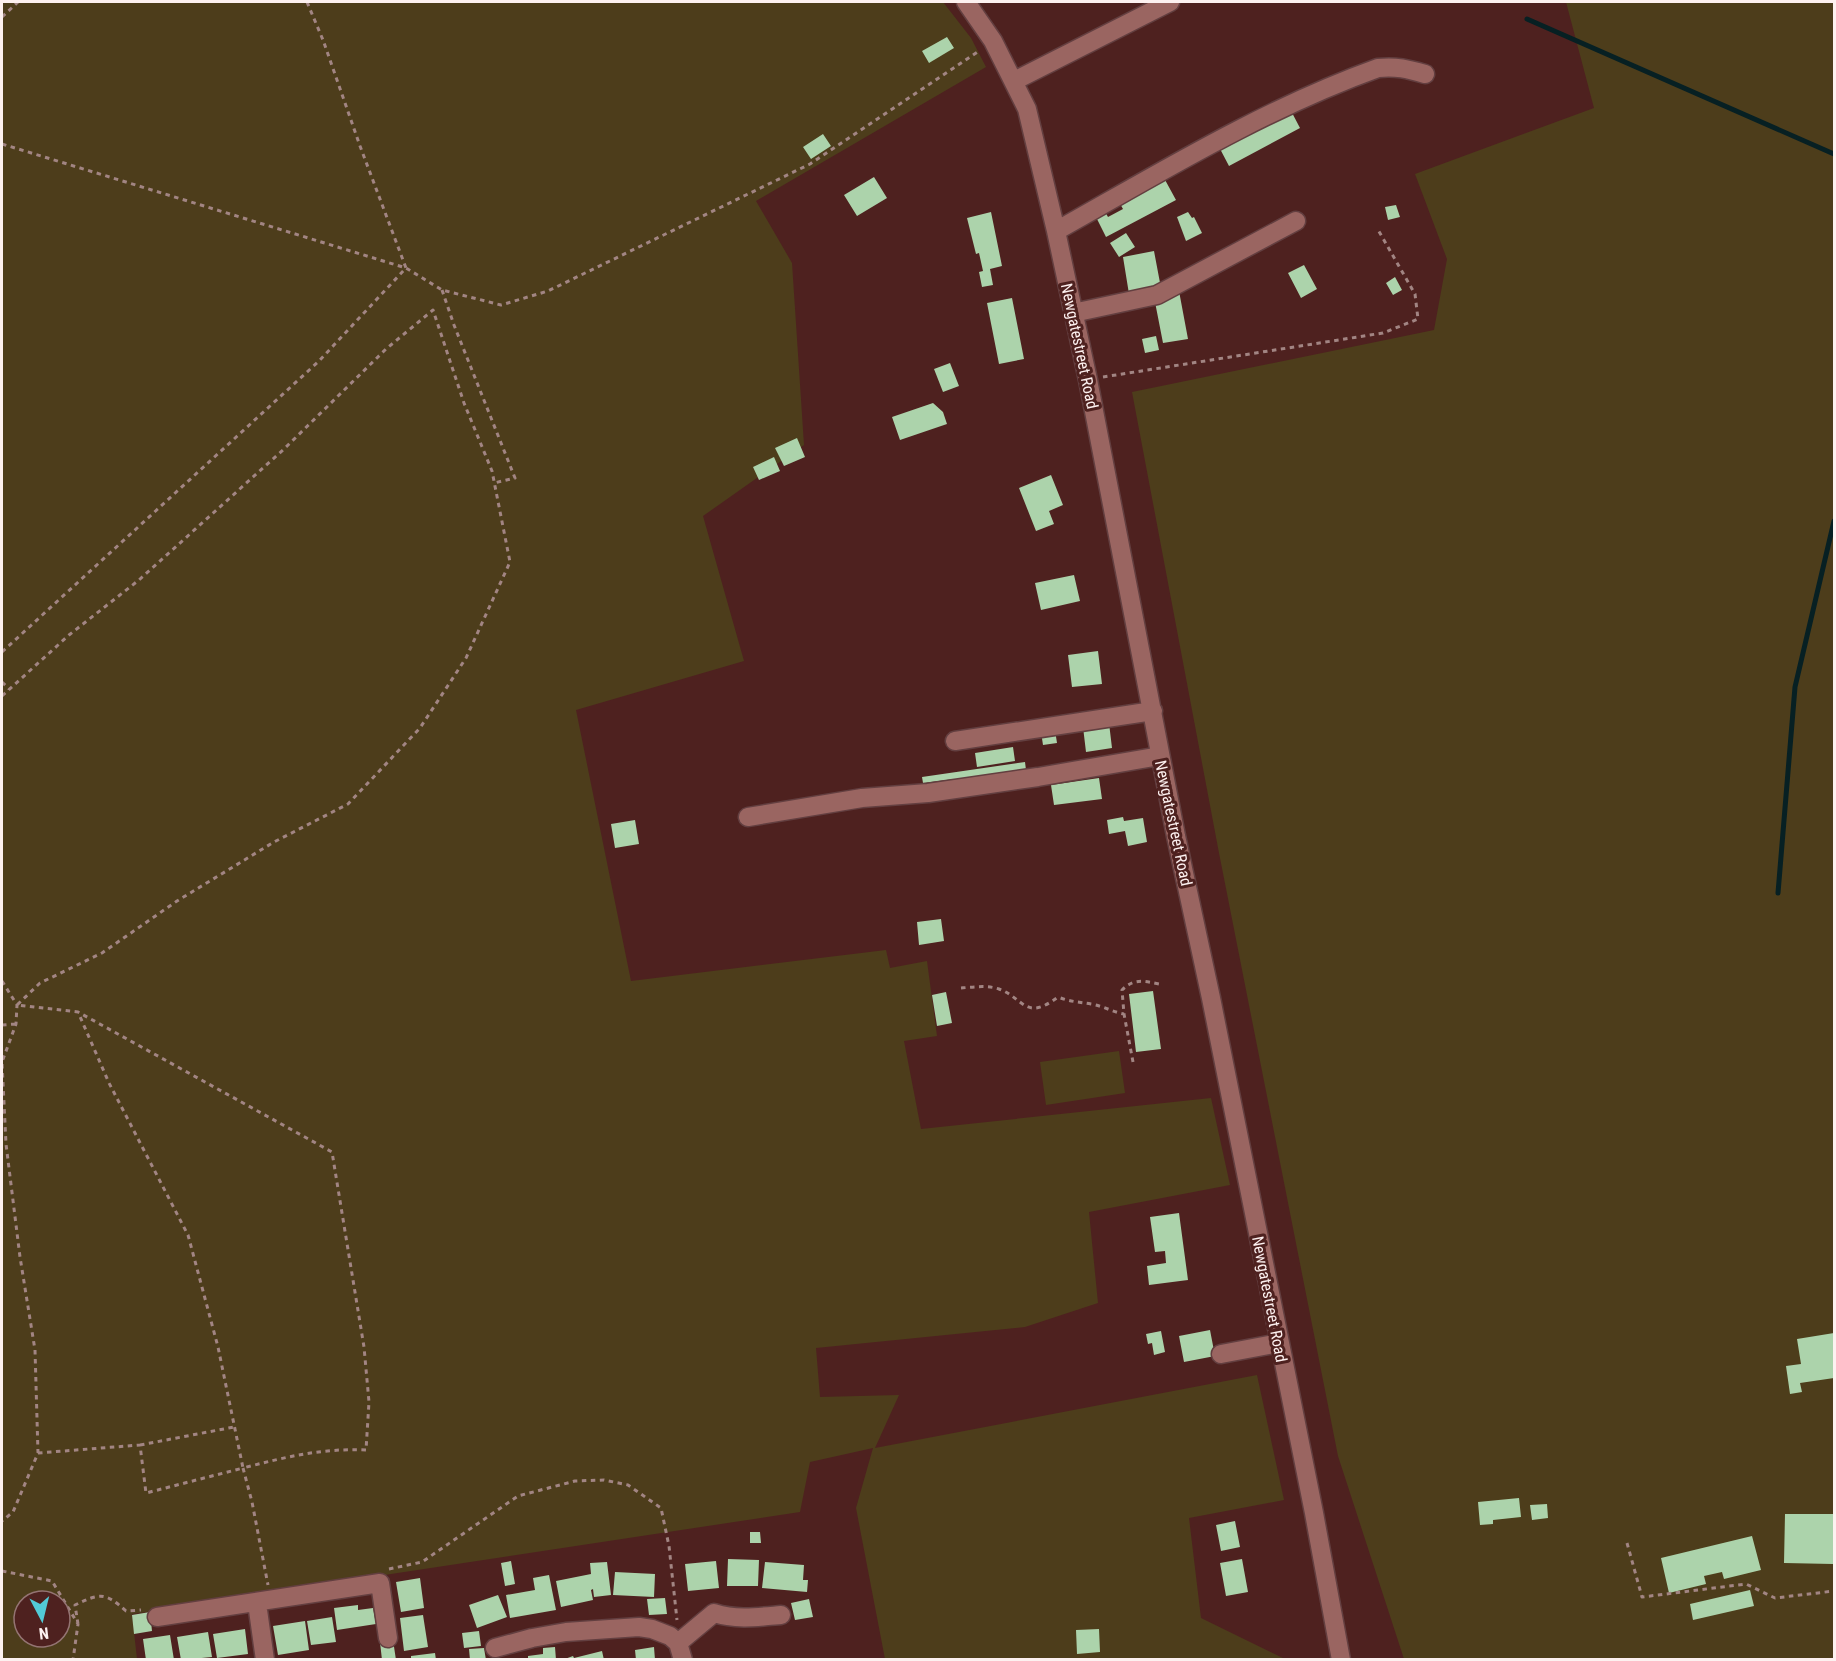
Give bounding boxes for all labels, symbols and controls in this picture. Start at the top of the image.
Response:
street label: Newgatestreet Road [1057,282,1102,411]
street label: Newgatestreet Road [1151,759,1196,888]
street label: Newgatestreet Road [1248,1235,1291,1364]
north arrow [12,1589,72,1649]
text: N [38,1623,50,1643]

